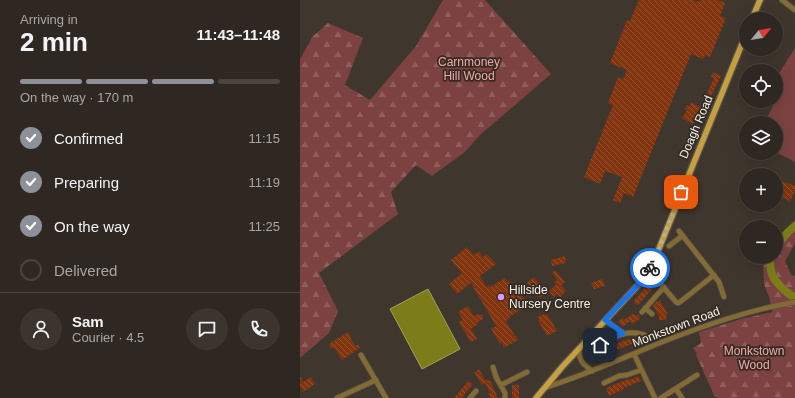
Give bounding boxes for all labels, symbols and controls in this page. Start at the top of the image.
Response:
text: Arriving in [20,12,78,27]
north arrow [739,12,783,56]
map controls [739,12,783,264]
text: 11:43–11:48 [197,26,280,43]
text: 2 min [20,27,88,57]
park label: Carnmoney Hill Wood [438,55,500,83]
button: locate [739,64,783,108]
text: On the way · 170 m [20,90,133,105]
street label: Doagh Road [676,93,716,161]
button: layers [739,116,783,160]
icon: check [20,127,42,149]
text: Confirmed [54,130,123,147]
text: 11:15 [248,131,280,146]
button: + [739,168,783,212]
icon: check [20,171,42,193]
text: Preparing [54,174,119,191]
text: 11:19 [248,175,280,190]
pin [664,175,698,209]
icon: bag [670,181,692,203]
icon: check [20,215,42,237]
text: On the way [54,218,130,235]
text: 11:25 [248,219,280,234]
button: − [739,220,783,264]
courier [630,248,670,288]
icon: bike [639,257,661,279]
text: Delivered [54,262,117,279]
place label: Hillside Nursery Centre [509,283,591,311]
marker: Hillside Nursery Centre [496,292,506,302]
street label: Monkstown Road [630,304,722,350]
button: person [20,308,62,350]
button: chat [186,308,228,350]
button: phone [238,308,280,350]
text: Sam [72,313,104,330]
pin [583,328,617,362]
text: Courier · 4.5 [72,330,144,345]
icon: home [589,334,611,356]
park label: Monkstown Wood [724,344,784,372]

